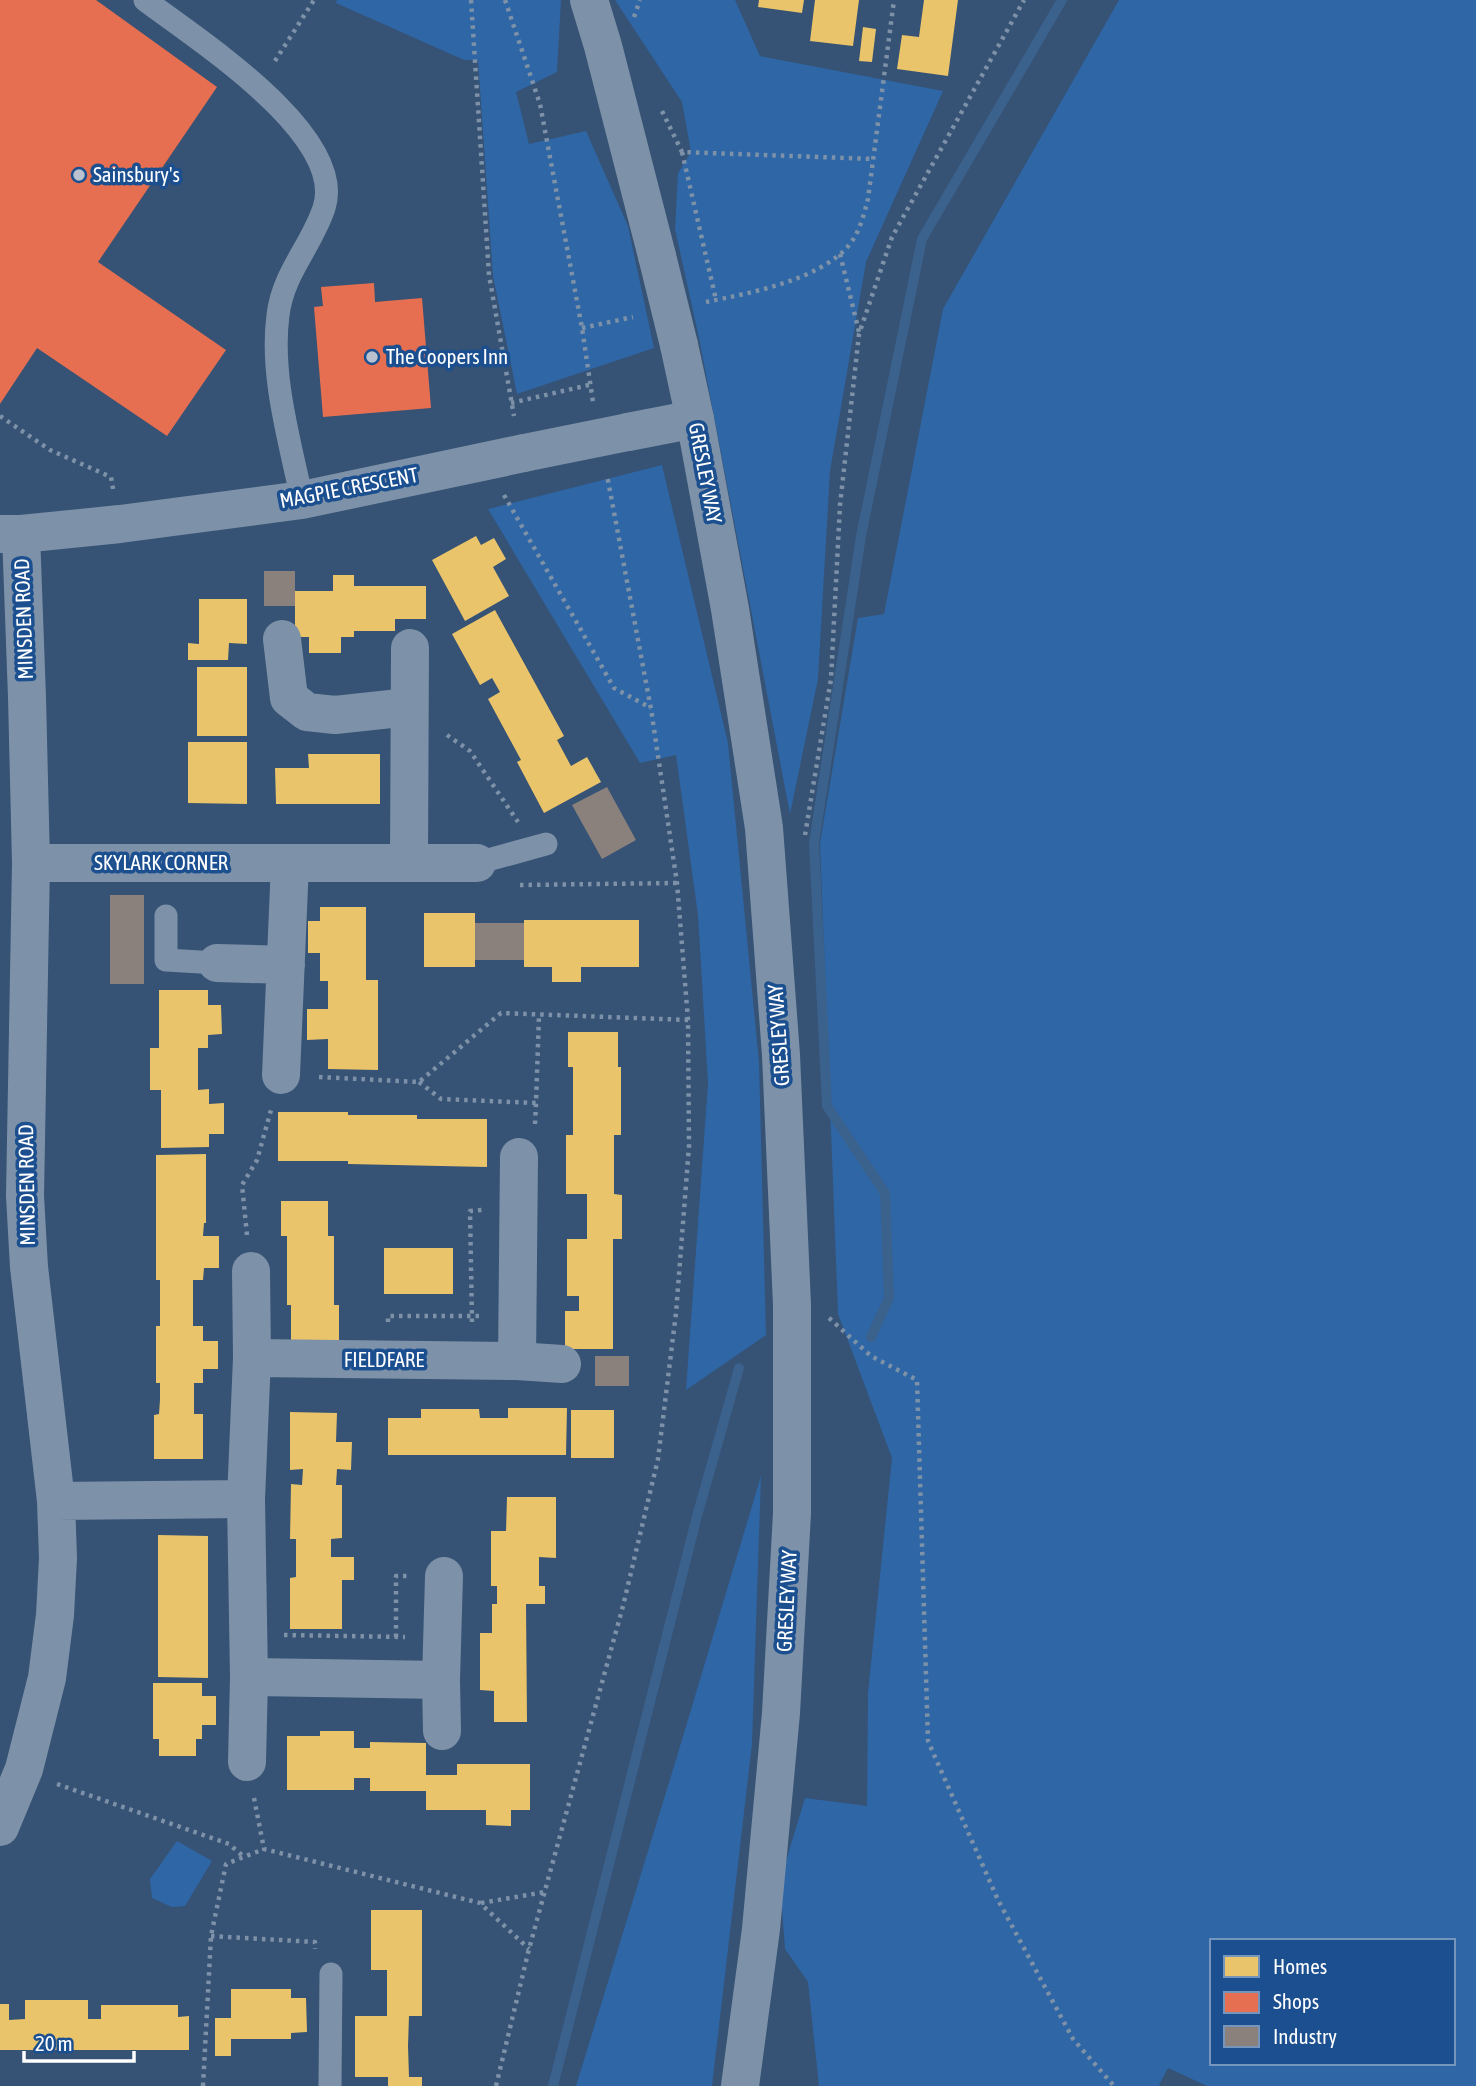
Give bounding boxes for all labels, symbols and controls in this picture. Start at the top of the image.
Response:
place label: Sainsbury's [93,162,180,186]
marker: Sainsbury's [71,167,87,183]
place label: The Coopers Inn [386,344,508,368]
marker: The Coopers Inn [364,349,380,365]
street label: GRESLEY WAY [684,420,728,526]
street label: MAGPIE CRESCENT [277,462,420,512]
street label: MINSDEN ROAD [9,558,37,680]
street label: SKYLARK CORNER [94,850,229,874]
street label: GRESLEY WAY [762,983,794,1087]
street label: MINSDEN ROAD [13,1124,39,1246]
street label: FIELDFARE [344,1347,424,1371]
street label: GRESLEY WAY [771,1549,801,1653]
legend [1210,1939,1455,2065]
text: Homes [1273,1954,1327,1978]
text: Shops [1273,1989,1319,2013]
scale bar [24,2020,135,2064]
text: Industry [1273,2024,1337,2048]
text: 20 m [35,2031,73,2055]

